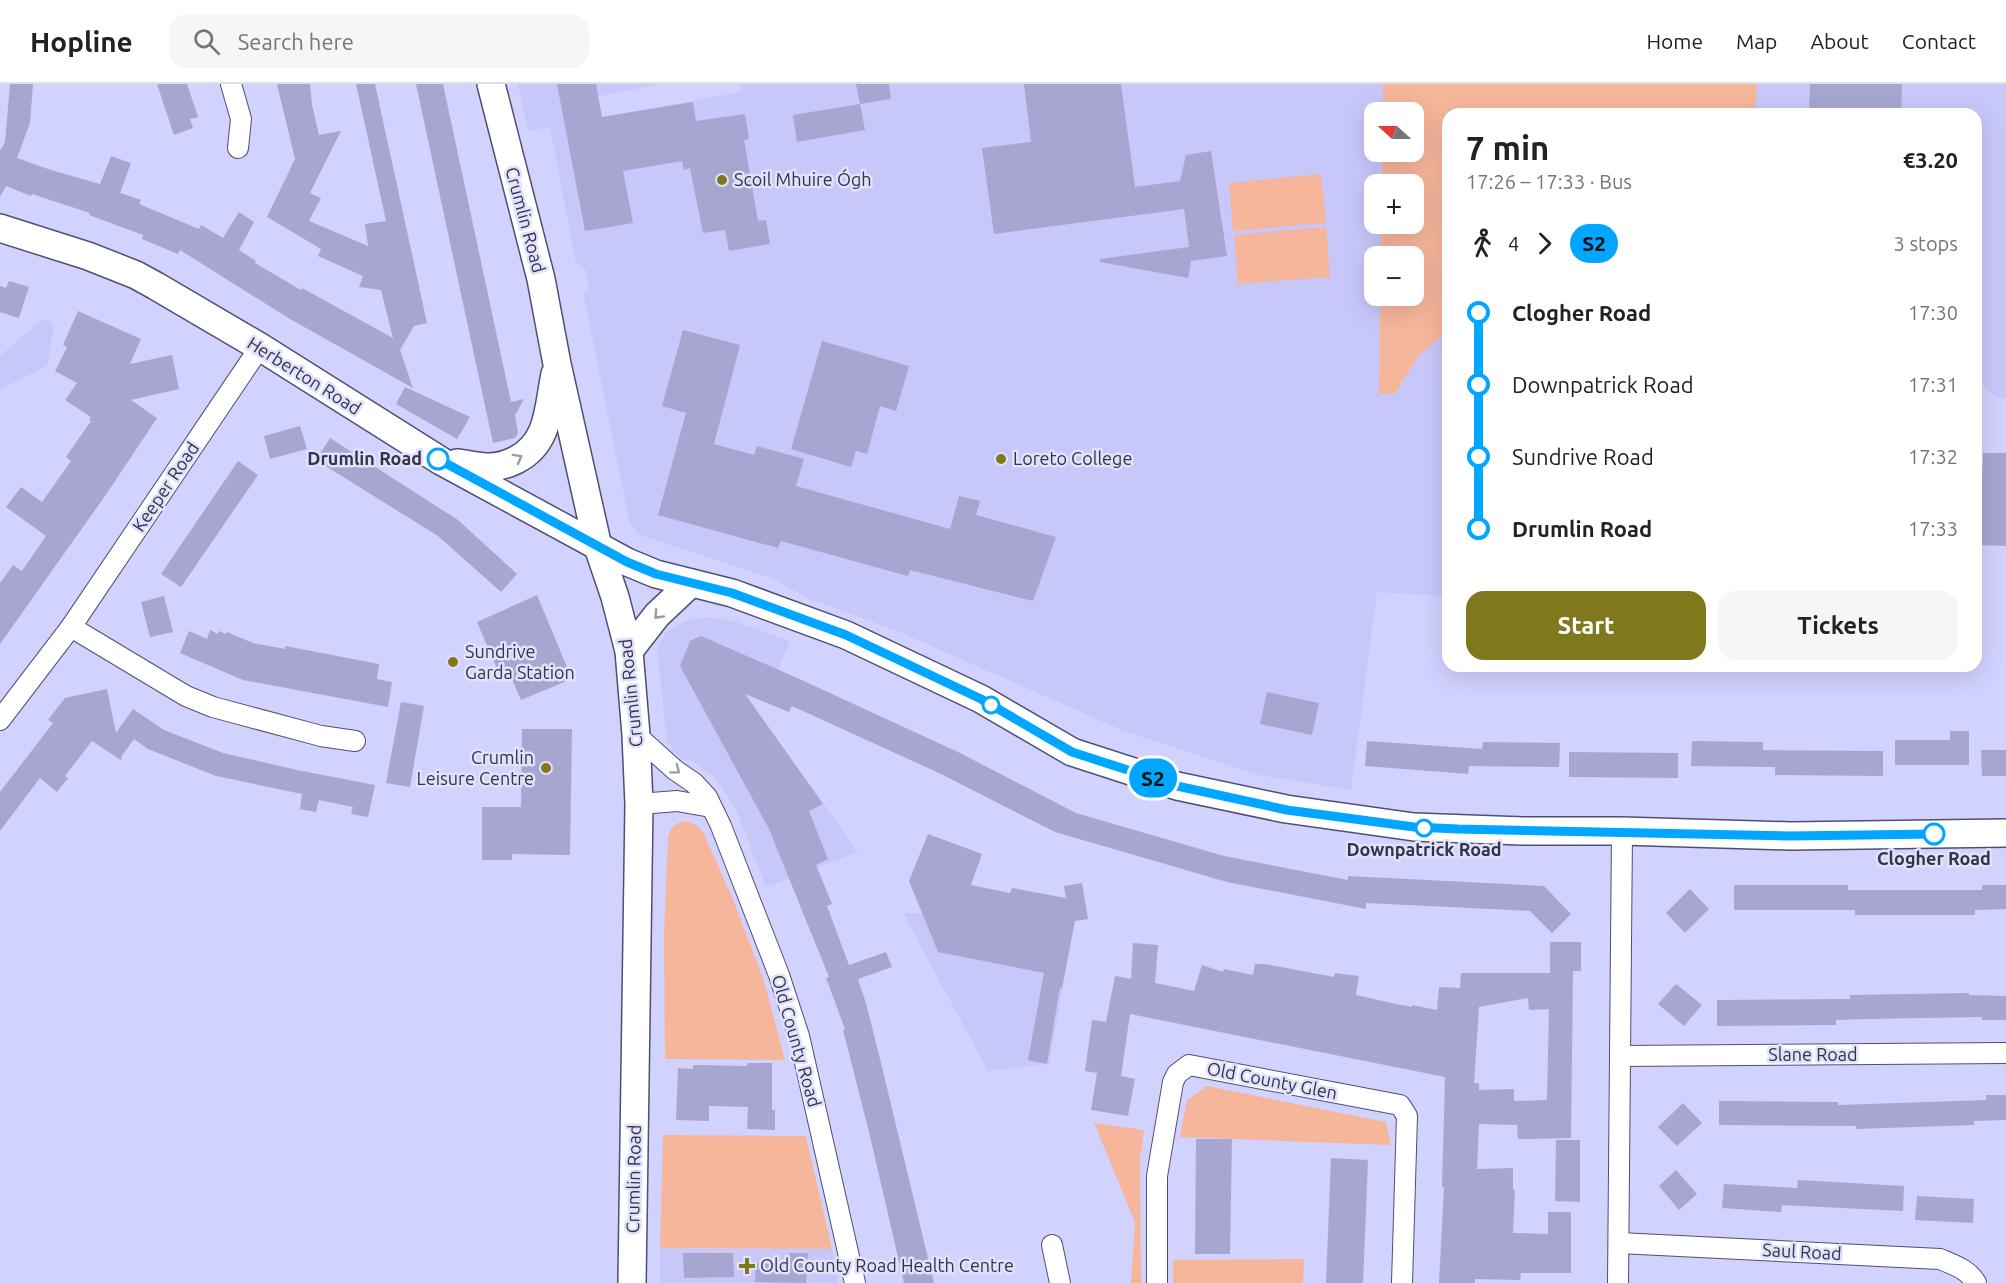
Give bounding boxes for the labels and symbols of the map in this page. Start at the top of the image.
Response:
north arrow [1364,102,1424,162]
street label: Crumlin Road [502,165,550,275]
place label: Scoil Mhuire Ógh [734,168,872,189]
marker: Scoil Mhuire Ógh [715,173,729,187]
street label: Herberton Road [244,332,365,418]
street label: Keeper Road [128,438,202,535]
place label: Drumlin Road [307,448,422,468]
marker: Drumlin Road [427,448,449,470]
place label: Loreto College [1013,448,1132,468]
marker: Loreto College [994,452,1008,466]
one-way arrow [512,454,523,465]
one-way arrow [654,608,665,619]
street label: Crumlin Road [614,638,646,748]
place label: Sundrive Garda Station [465,641,575,682]
marker: Sundrive Garda Station [446,655,460,669]
unlabelled marker [982,696,1000,714]
place label: Crumlin Leisure Centre [417,747,534,788]
line badge: S2 [1126,758,1180,798]
marker: Crumlin Leisure Centre [539,761,553,775]
one-way arrow [669,762,680,773]
marker: Downpatrick Road [1415,819,1433,837]
marker: Clogher Road [1923,823,1945,845]
place label: Downpatrick Road [1346,839,1502,859]
place label: Clogher Road [1877,848,1991,868]
street label: Old County Road [768,972,825,1109]
street label: Slane Road [1768,1044,1858,1064]
street label: Old County Glen [1205,1058,1339,1102]
street label: Crumlin Road [622,1124,644,1233]
street label: Saul Road [1762,1239,1842,1263]
place label: Old County Road Health Centre [760,1255,1014,1275]
marker: Old County Road Health Centre [738,1257,756,1275]

